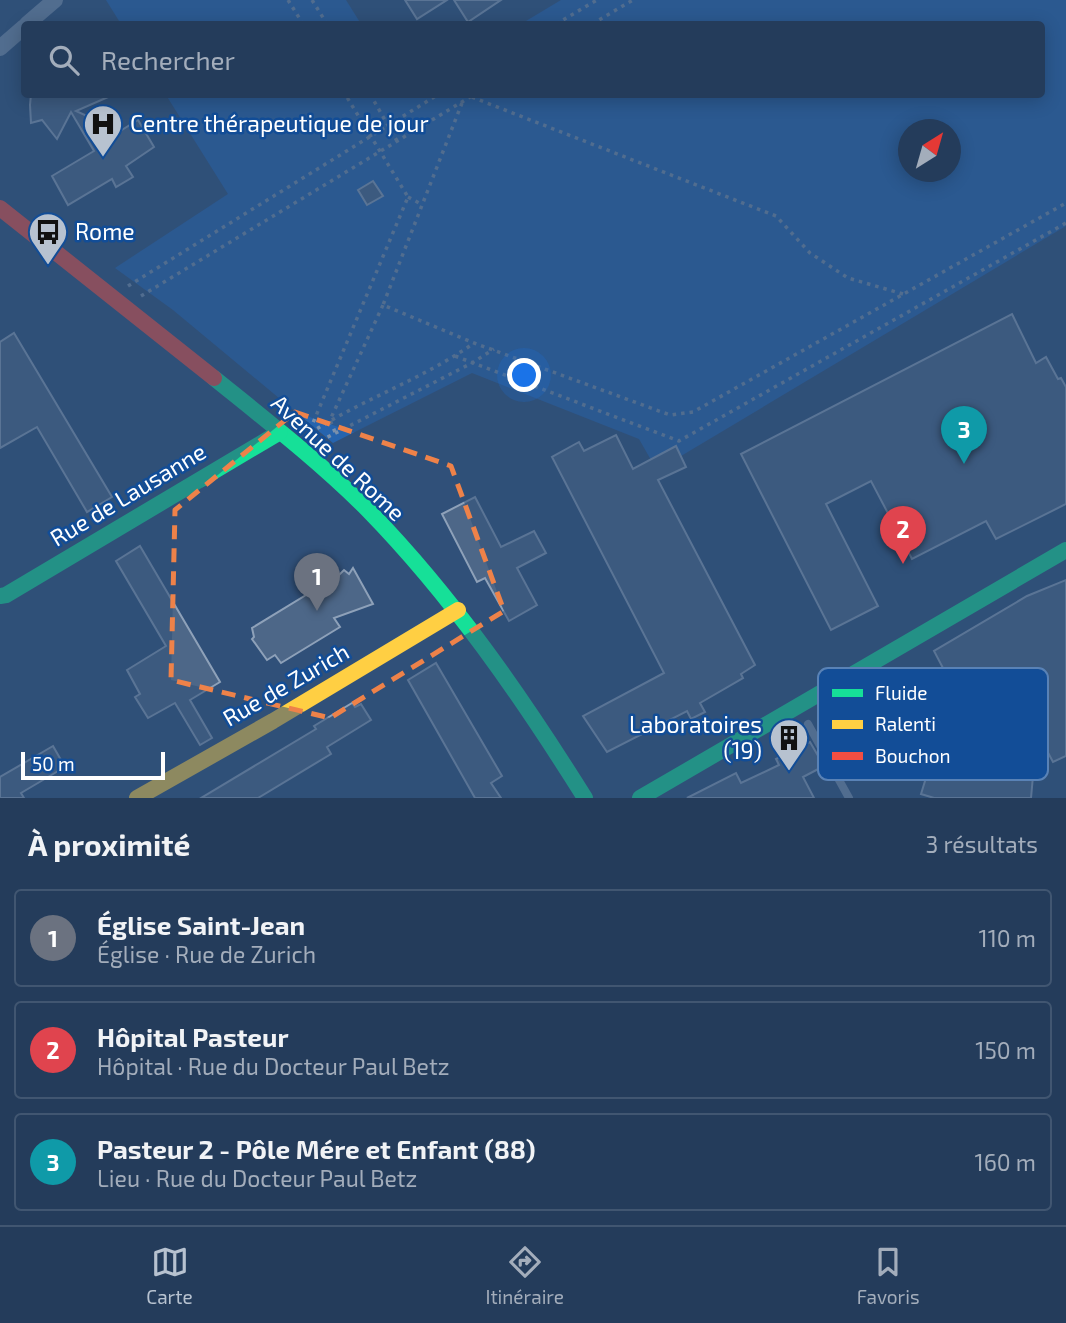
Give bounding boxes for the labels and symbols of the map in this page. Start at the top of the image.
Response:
hospital icon: Centre thérapeutique de jour [82,103,124,158]
place label: Centre thérapeutique de jour [130,109,429,137]
north arrow [898,119,961,182]
bus stop icon: Rome [27,211,69,266]
place label: Rome [75,217,135,245]
your location [507,358,541,392]
street label: Avenue de Rome [266,388,411,526]
pin: 3 [941,406,987,464]
street label: Rue de Lausanne [45,437,210,552]
pin: 2 [880,506,926,564]
pin: 1 [294,553,340,611]
street label: Rue de Zurich [217,637,354,732]
legend [818,668,1048,780]
text: Fluide [875,681,928,704]
place label: Laboratoires (19) [629,710,762,764]
text: Ralenti [875,712,936,735]
building icon: Laboratoires (19) [768,717,810,772]
text: Bouchon [875,744,951,767]
scale bar [21,749,164,781]

